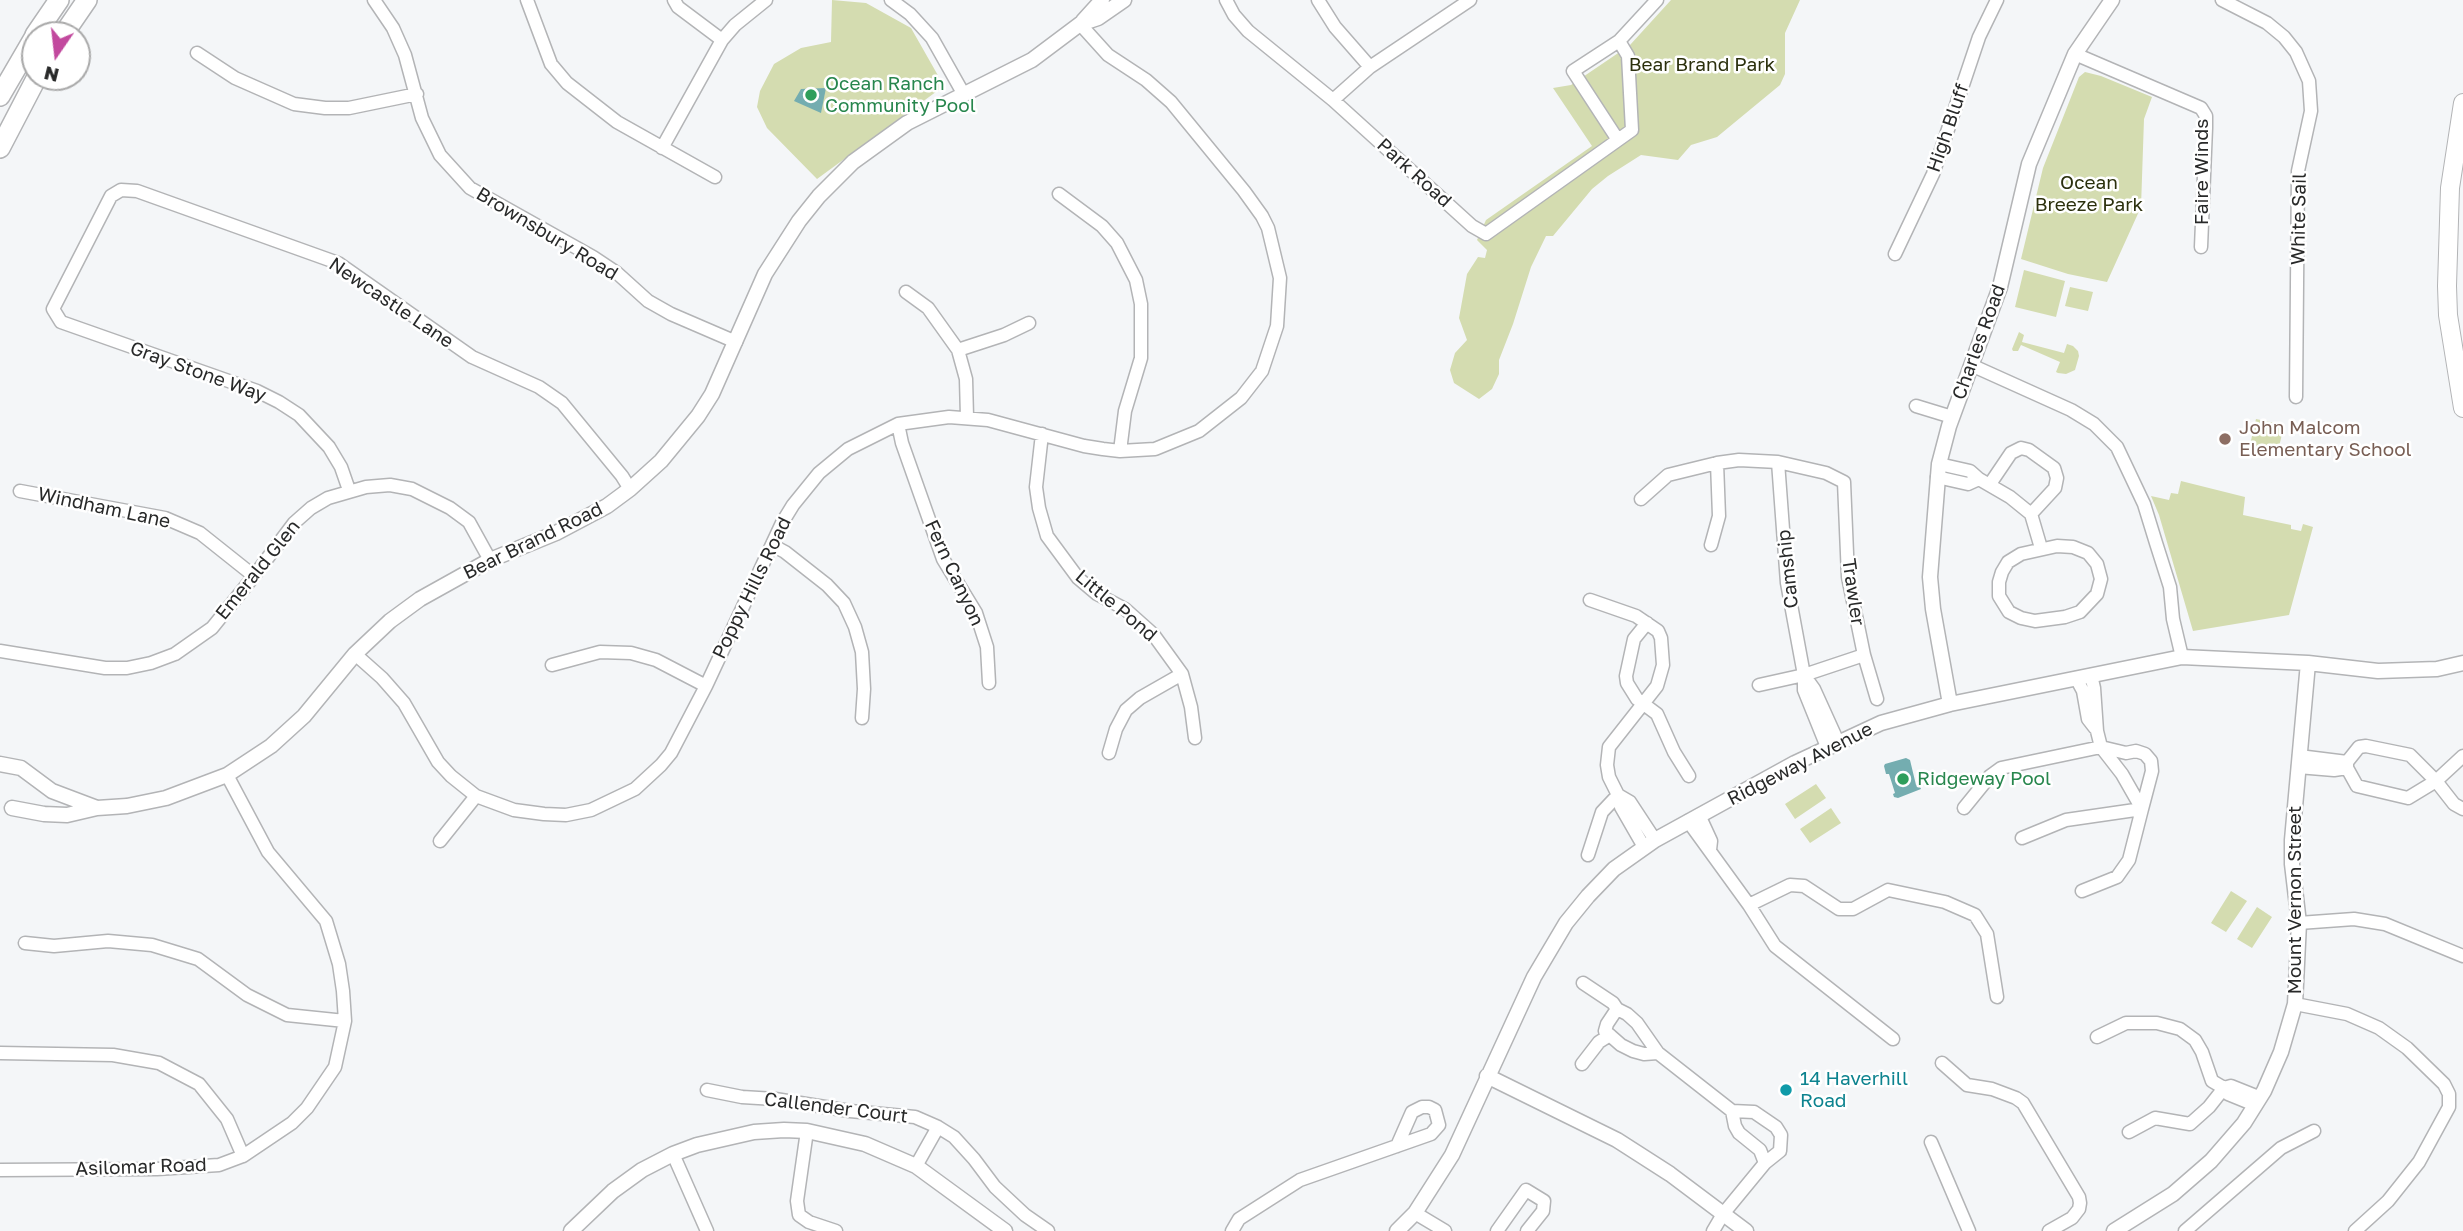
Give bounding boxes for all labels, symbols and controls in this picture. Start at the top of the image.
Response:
north arrow [21,21,91,91]
park label: Bear Brand Park [1629,54,1775,76]
text: N [41,62,61,88]
place label: Ocean Ranch Community Pool [825,73,976,117]
street label: High Bluff [1922,81,1974,175]
marker: Ocean Ranch Community Pool [803,87,819,103]
street label: Faire Winds [2191,119,2213,225]
street label: Park Road [1372,134,1456,212]
park label: Ocean Breeze Park [2035,172,2143,216]
street label: White Sail [2287,173,2311,265]
street label: Brownsbury Road [472,183,622,285]
street label: Newcastle Lane [324,253,458,353]
street label: Charles Road [1948,281,2010,403]
street label: Gray Stone Way [127,337,269,407]
place label: John Malcom Elementary School [2239,417,2412,461]
marker: John Malcom Elementary School [2217,431,2233,447]
street label: Windham Lane [36,483,172,533]
street label: Bear Brand Road [460,497,606,585]
street label: Poppy Hills Road [708,513,796,663]
street label: Emerald Glen [211,516,305,624]
street label: Fern Canyon [920,516,988,630]
street label: Camship [1773,529,1803,609]
street label: Trawler [1837,557,1869,627]
street label: Little Pond [1071,565,1161,647]
street label: Ridgeway Avenue [1724,718,1876,810]
place label: Ridgeway Pool [1917,768,2051,790]
marker: Ridgeway Pool [1895,771,1911,787]
street label: Mount Vernon Street [2284,806,2306,994]
place label: 14 Haverhill Road [1800,1068,1908,1112]
marker: 14 Haverhill Road [1778,1082,1794,1098]
street label: Callender Court [763,1088,909,1128]
street label: Asilomar Road [75,1153,207,1181]

